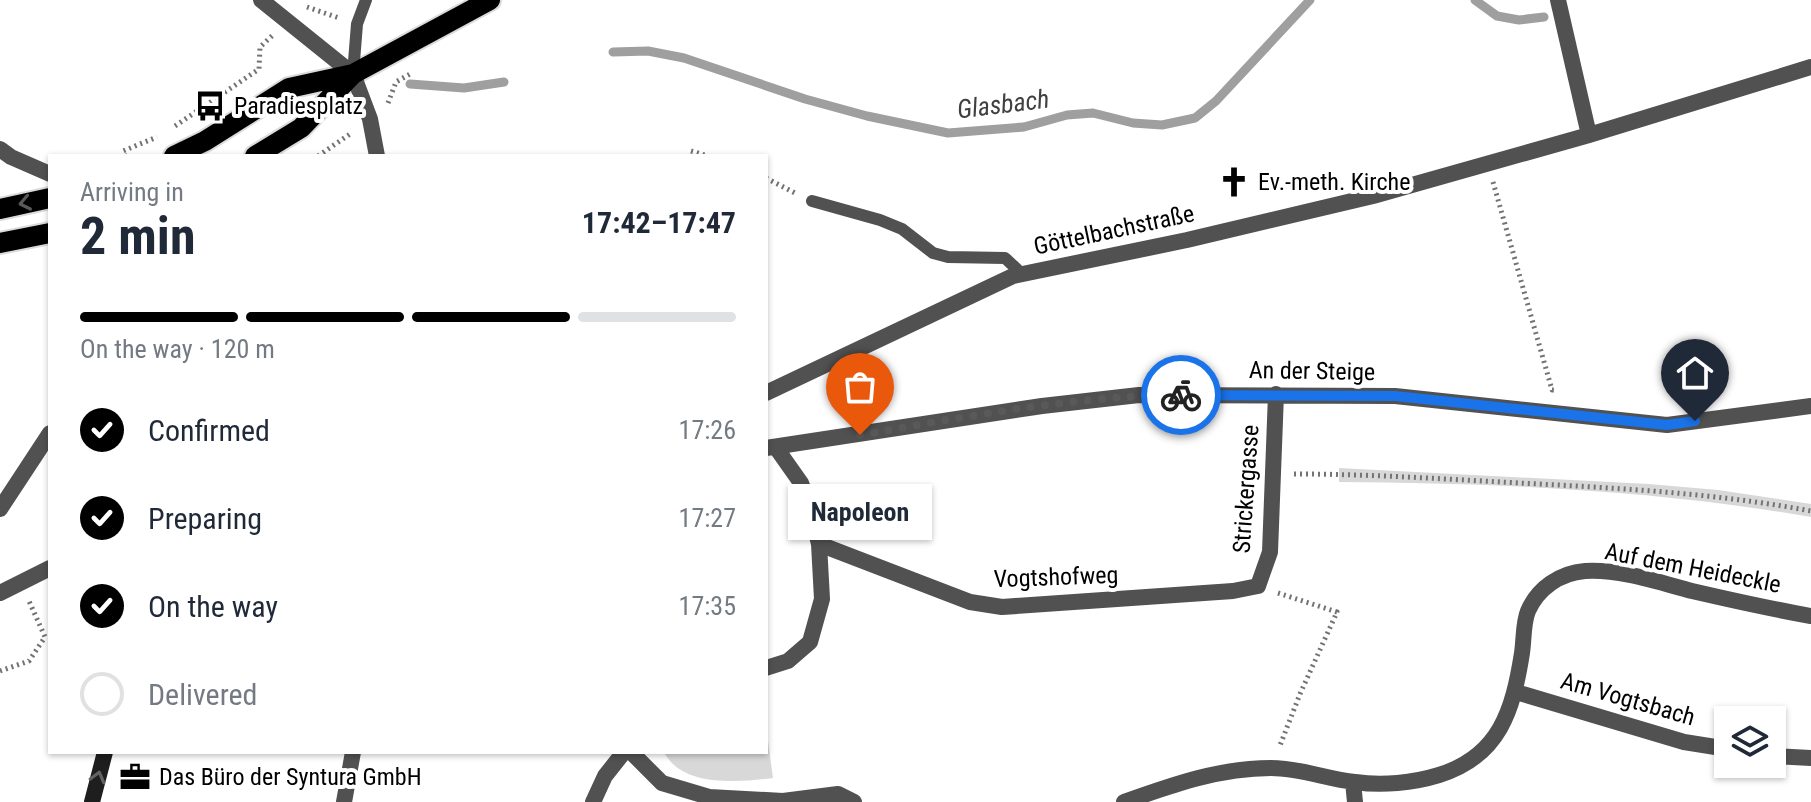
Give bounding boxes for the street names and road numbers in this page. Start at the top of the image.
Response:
street label: Göttelbachstraße [1031,199,1197,261]
street label: An der Steige [1249,356,1375,386]
street label: Strickergasse [1228,424,1264,554]
street label: Auf dem Heideckle [1603,537,1783,599]
street label: Vogtshofweg [993,561,1119,593]
street label: Am Vogtsbach [1558,666,1698,732]

